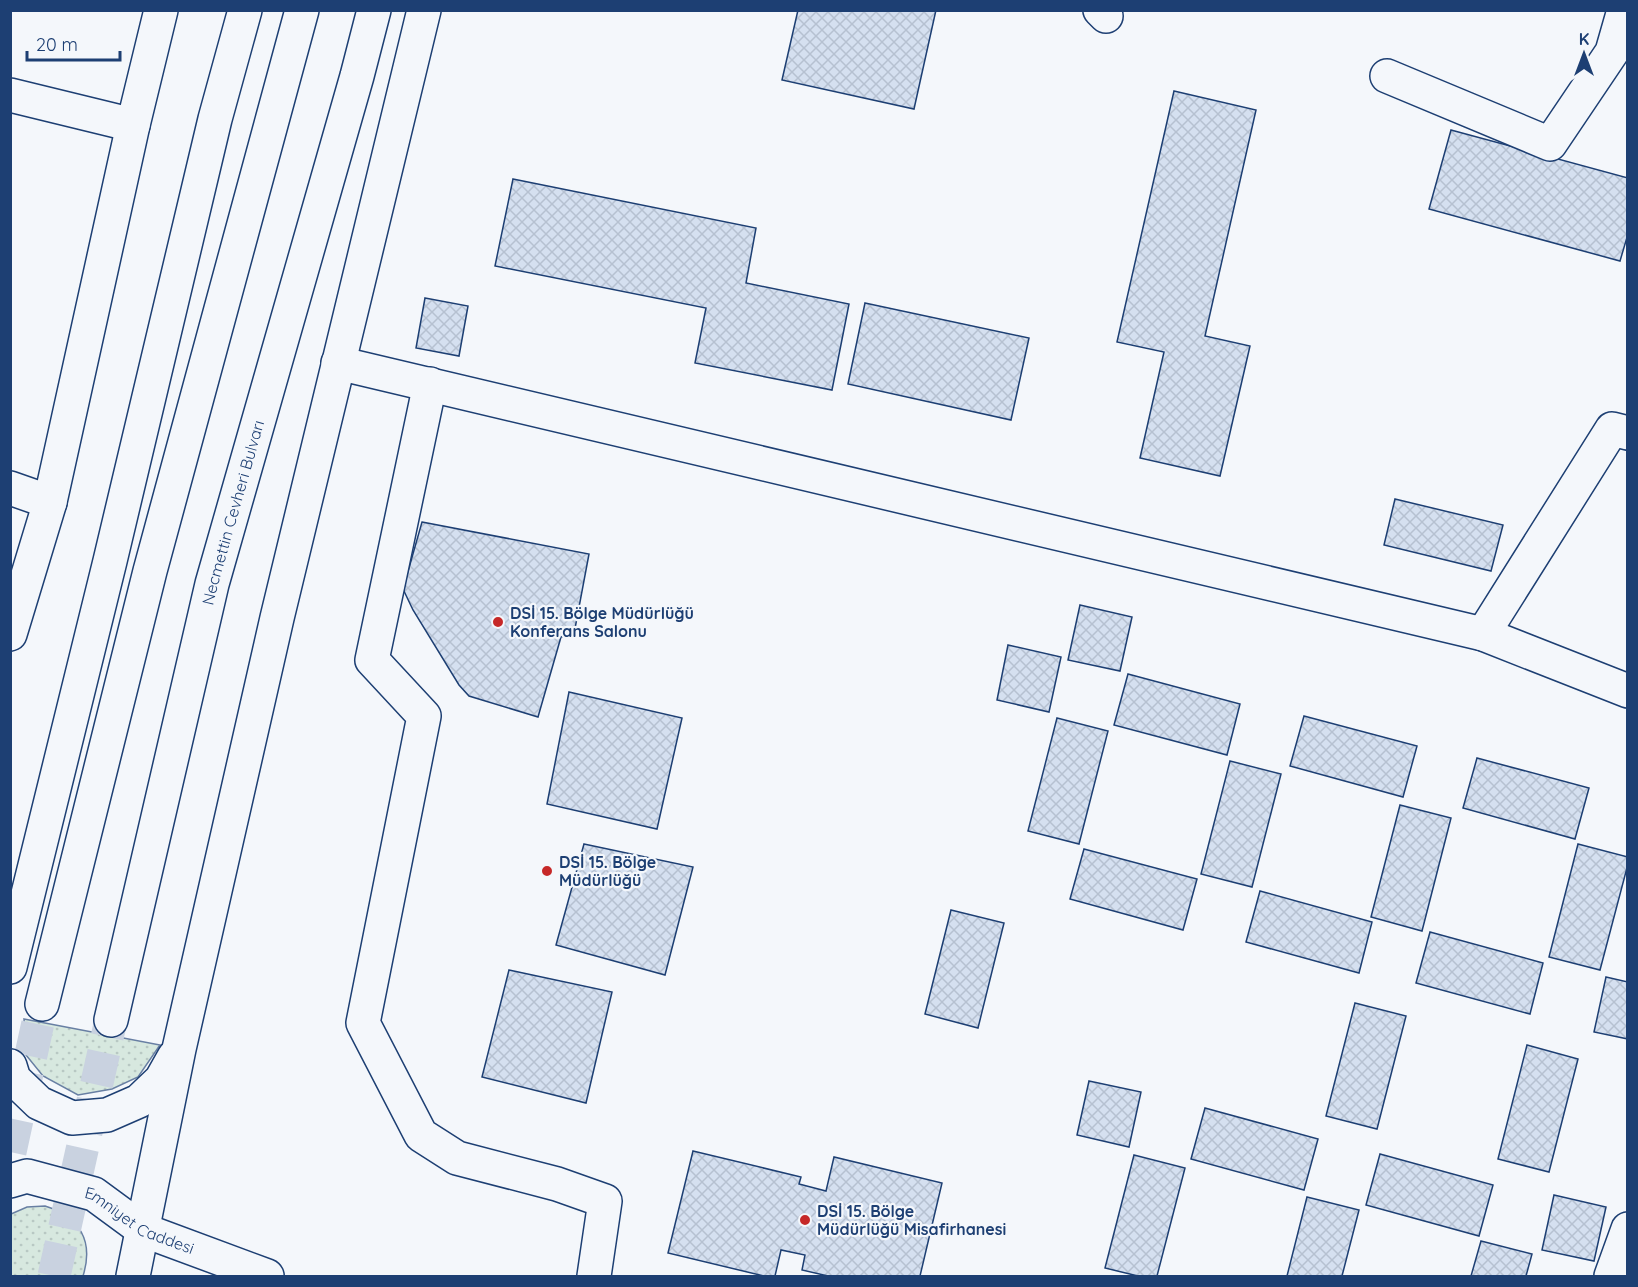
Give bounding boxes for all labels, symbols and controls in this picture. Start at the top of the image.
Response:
scale bar [27,24,120,62]
north arrow [1554,24,1614,84]
text: K [1579,29,1589,49]
text: 20 m [36,33,78,56]
street label: Necmettin Cevheri Bulvarı [197,418,268,607]
place label: DSİ 15. Bölge Müdürlüğü Konferans Salonu [510,603,694,641]
marker: DSİ 15. Bölge Müdürlüğü Konferans Salonu [491,615,505,629]
place label: DSİ 15. Bölge Müdürlüğü [559,852,656,890]
marker: DSİ 15. Bölge Müdürlüğü [540,864,554,878]
street label: Emniyet Caddesi [83,1182,197,1258]
place label: DSİ 15. Bölge Müdürlüğü Misafirhanesi [817,1201,1006,1239]
marker: DSİ 15. Bölge Müdürlüğü Misafirhanesi [798,1213,812,1227]

